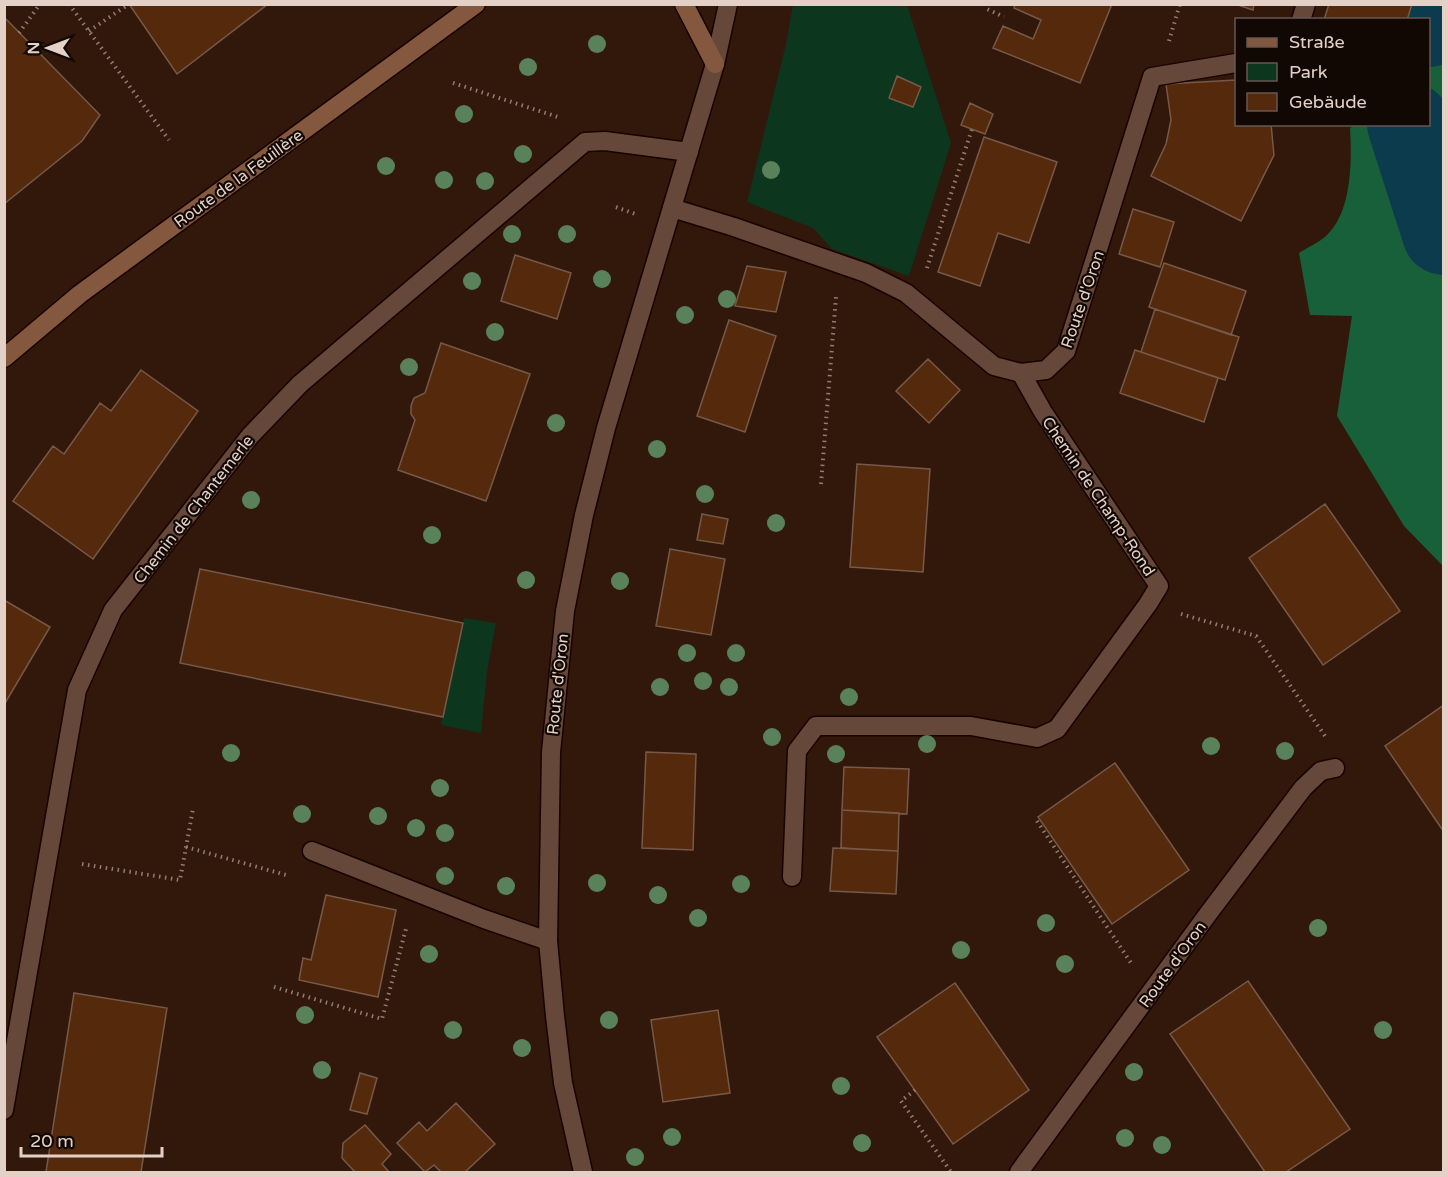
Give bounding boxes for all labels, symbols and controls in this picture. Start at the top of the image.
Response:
north arrow [18,18,78,78]
legend [1235,18,1430,126]
text: Straße [1289,31,1345,53]
text: N [24,42,44,54]
text: Park [1289,61,1328,83]
text: Gebäude [1289,91,1367,113]
street label: Route de la Feuillère [170,125,307,232]
street label: Route d'Oron [1057,248,1109,351]
street label: Chemin de Champ-Rond [1037,413,1159,580]
street label: Chemin de Chantemerle [130,431,258,588]
street label: Route d'Oron [543,632,573,736]
street label: Route d'Oron [1135,917,1211,1012]
scale bar [21,1120,162,1158]
text: 20 m [30,1130,74,1152]

